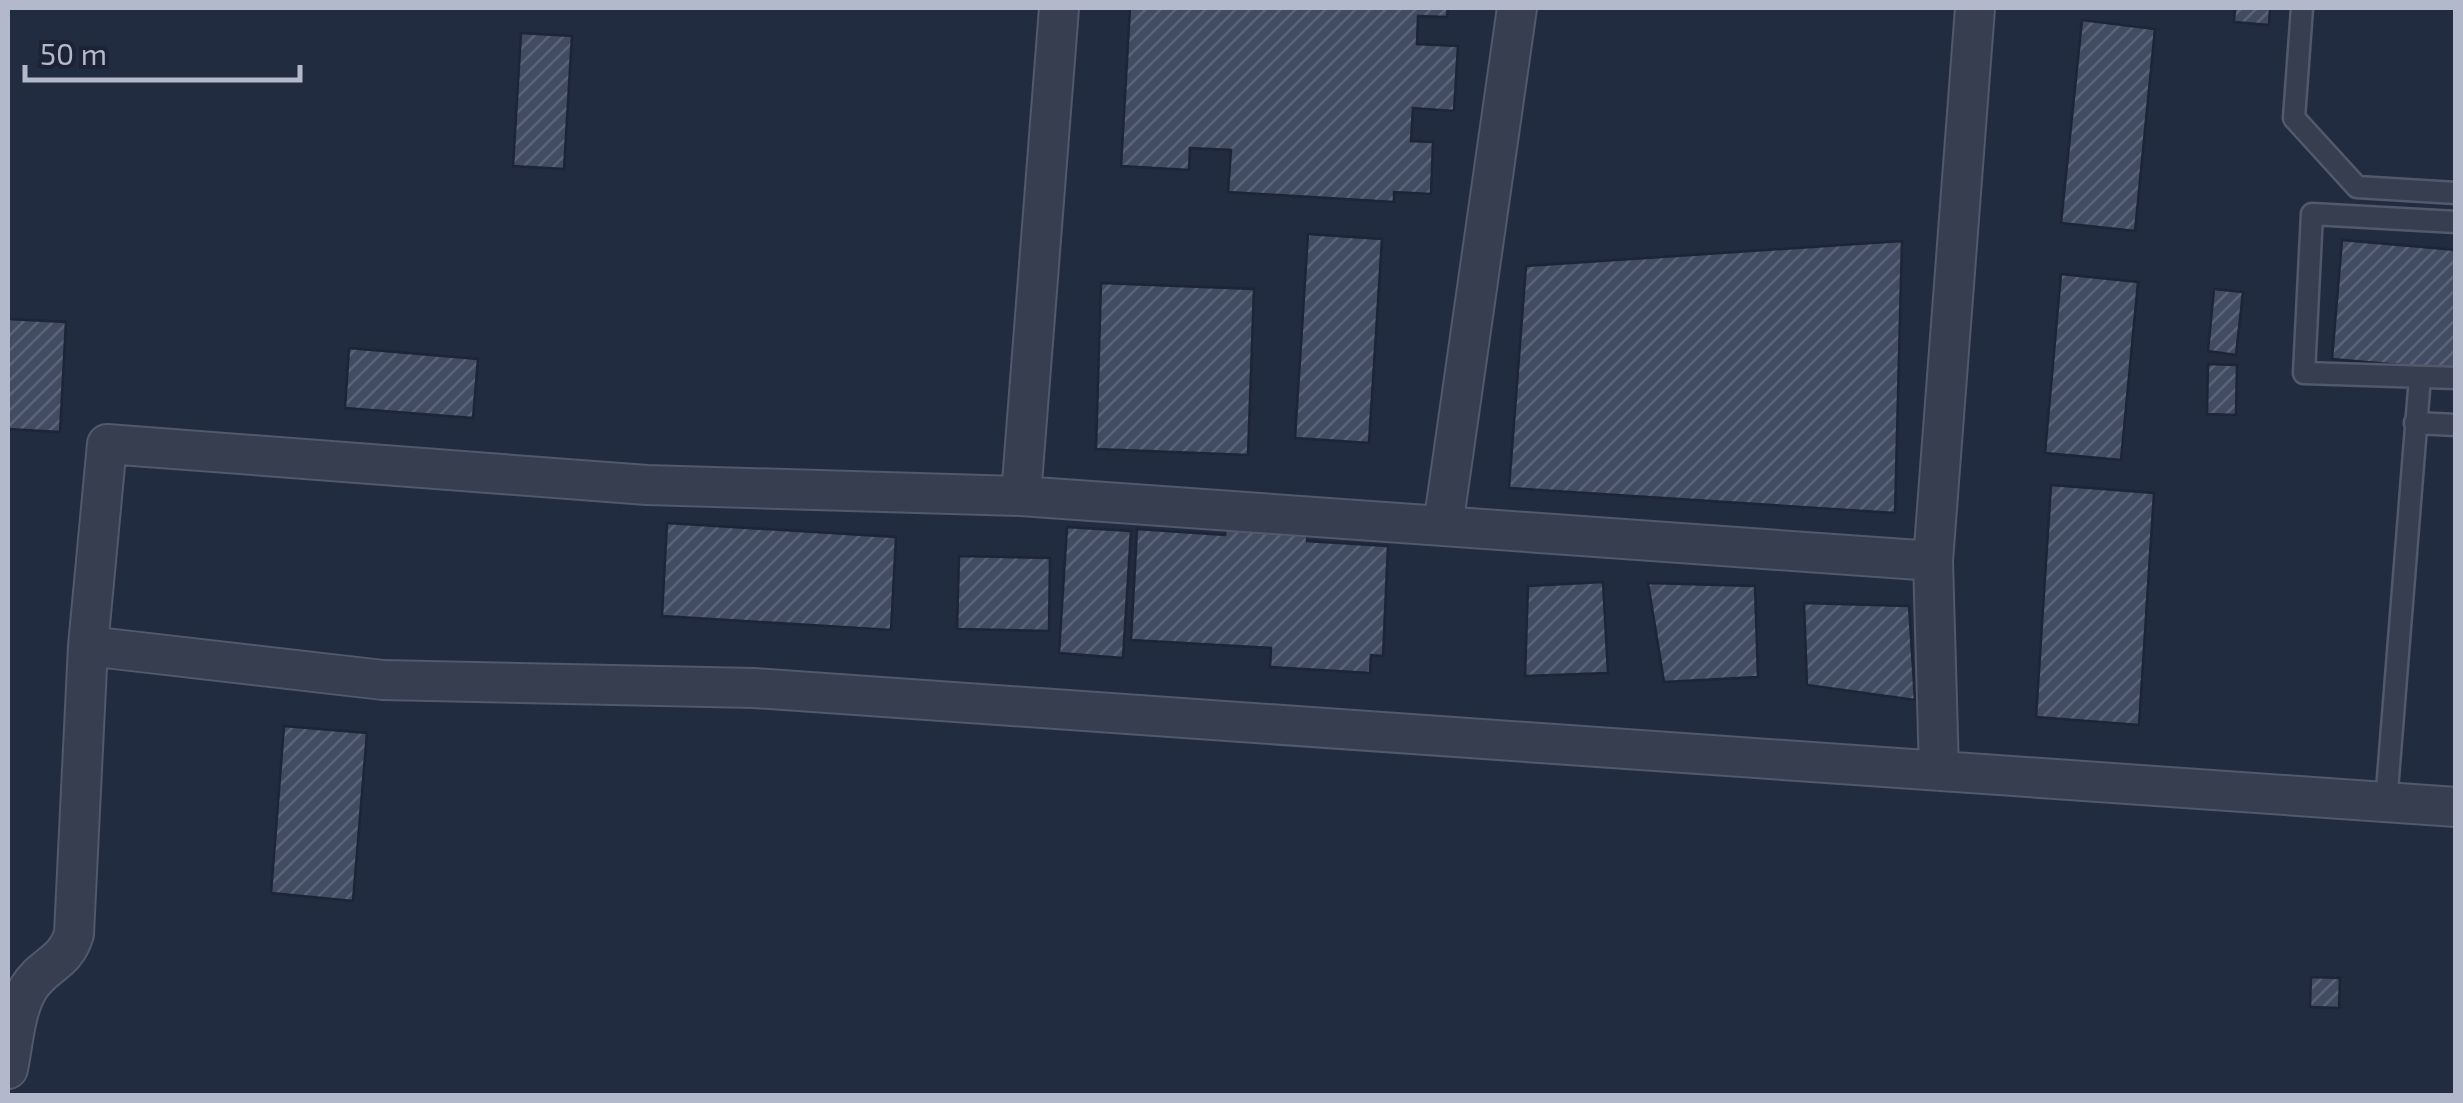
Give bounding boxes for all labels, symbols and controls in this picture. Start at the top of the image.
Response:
scale bar [25,20,300,82]
text: 50 m [40,35,107,71]

